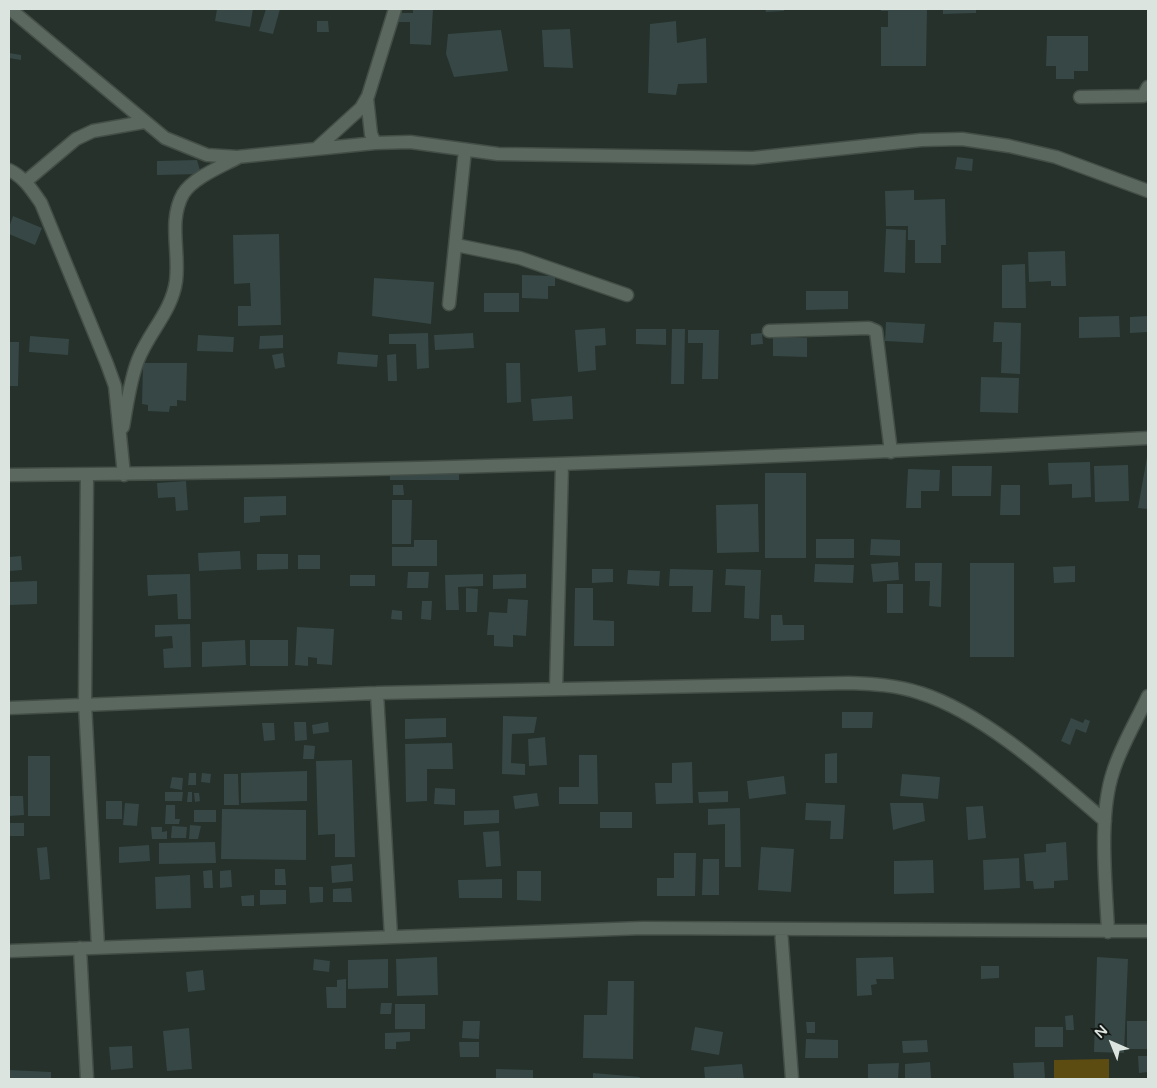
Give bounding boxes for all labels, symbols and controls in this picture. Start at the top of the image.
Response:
north arrow [1087,1018,1137,1068]
text: N [1091,1022,1111,1042]

